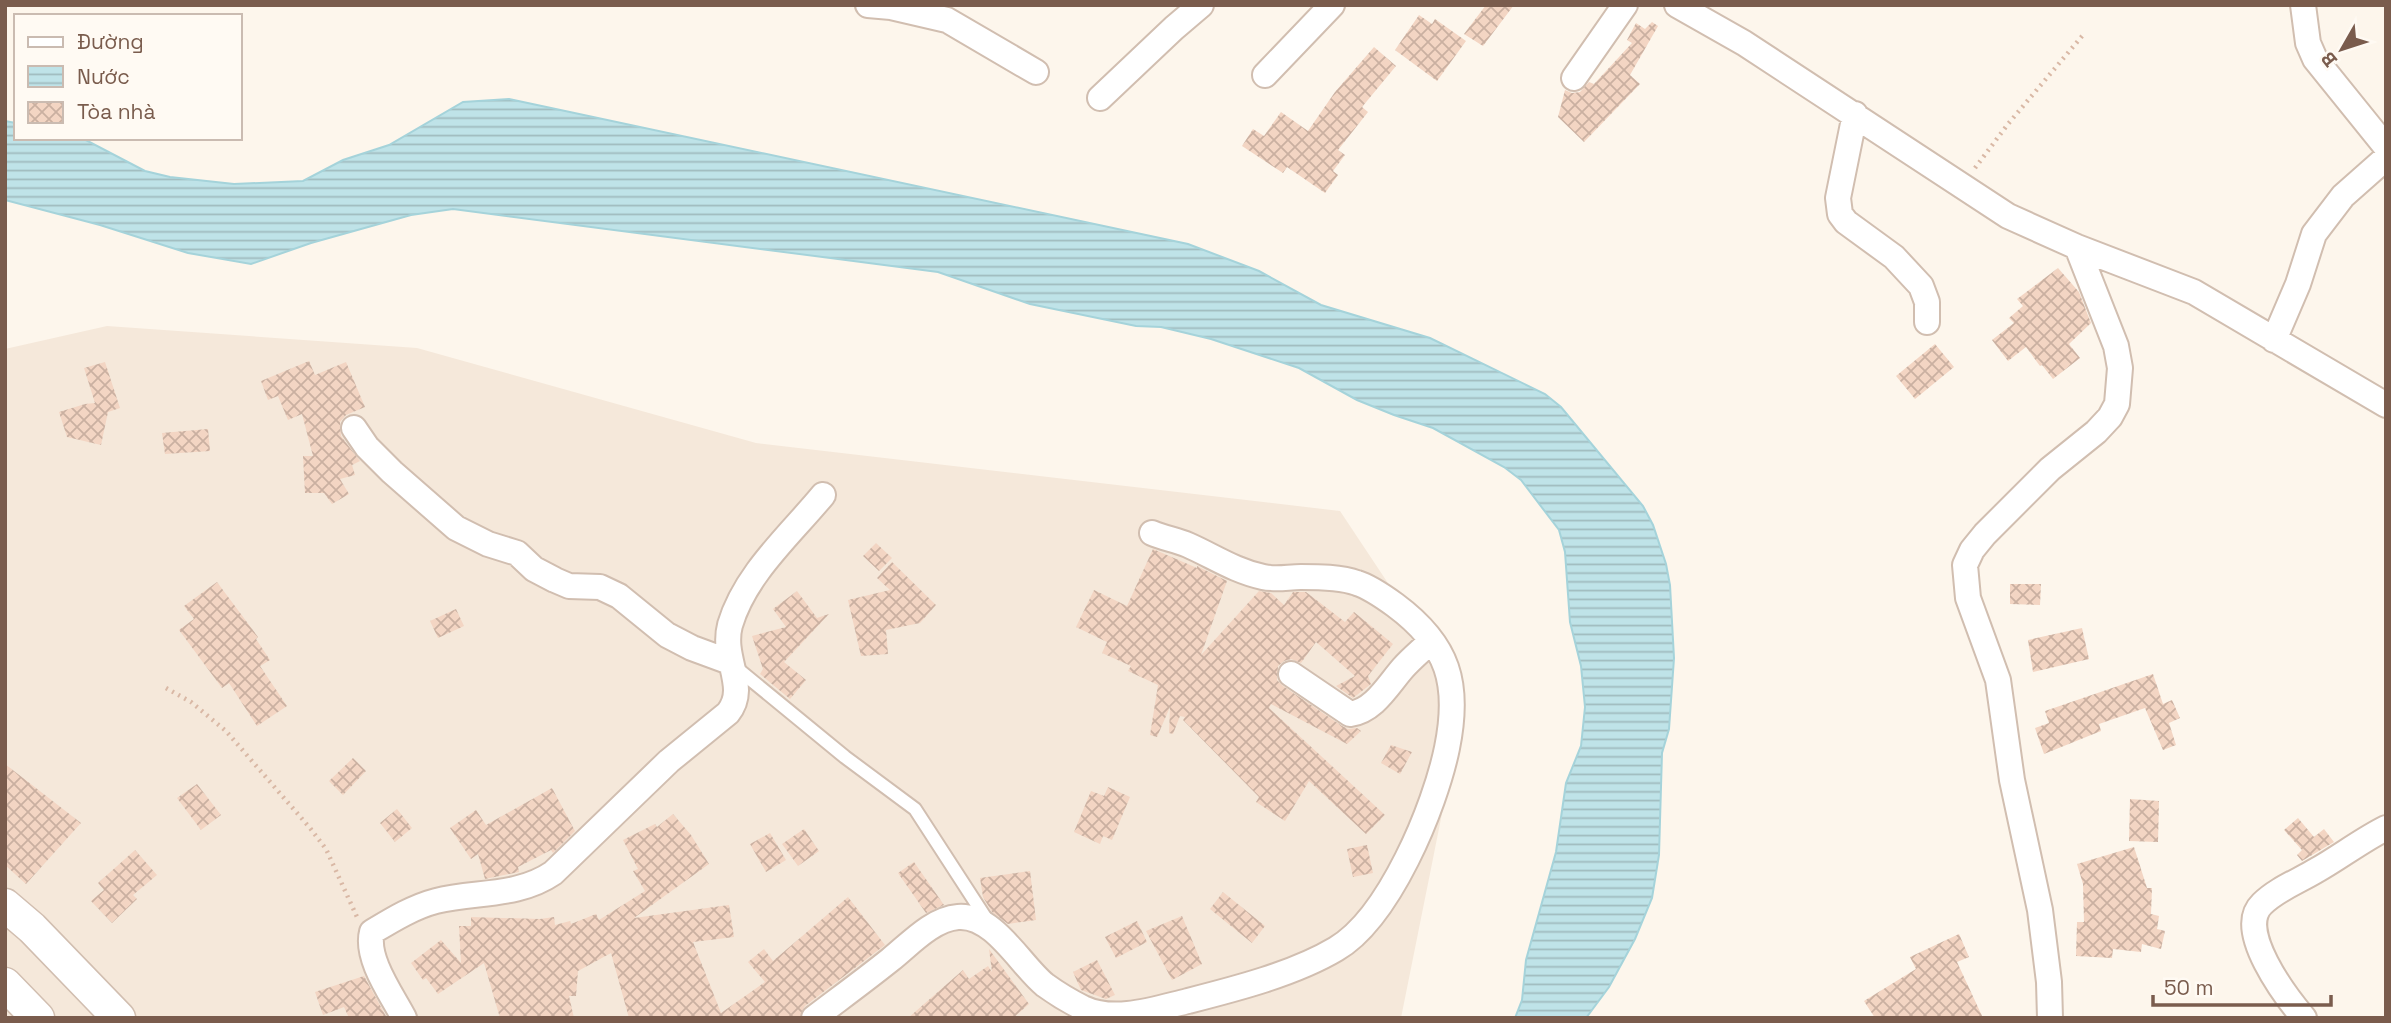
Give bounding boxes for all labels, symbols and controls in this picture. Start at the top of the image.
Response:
legend [14,14,242,140]
north arrow [2307,14,2377,84]
text: Đường [77,28,144,55]
text: B [2315,47,2343,72]
text: Nước [77,63,130,90]
text: Tòa nhà [77,98,156,125]
scale bar [2153,964,2332,1008]
text: 50 m [2164,974,2214,1001]

